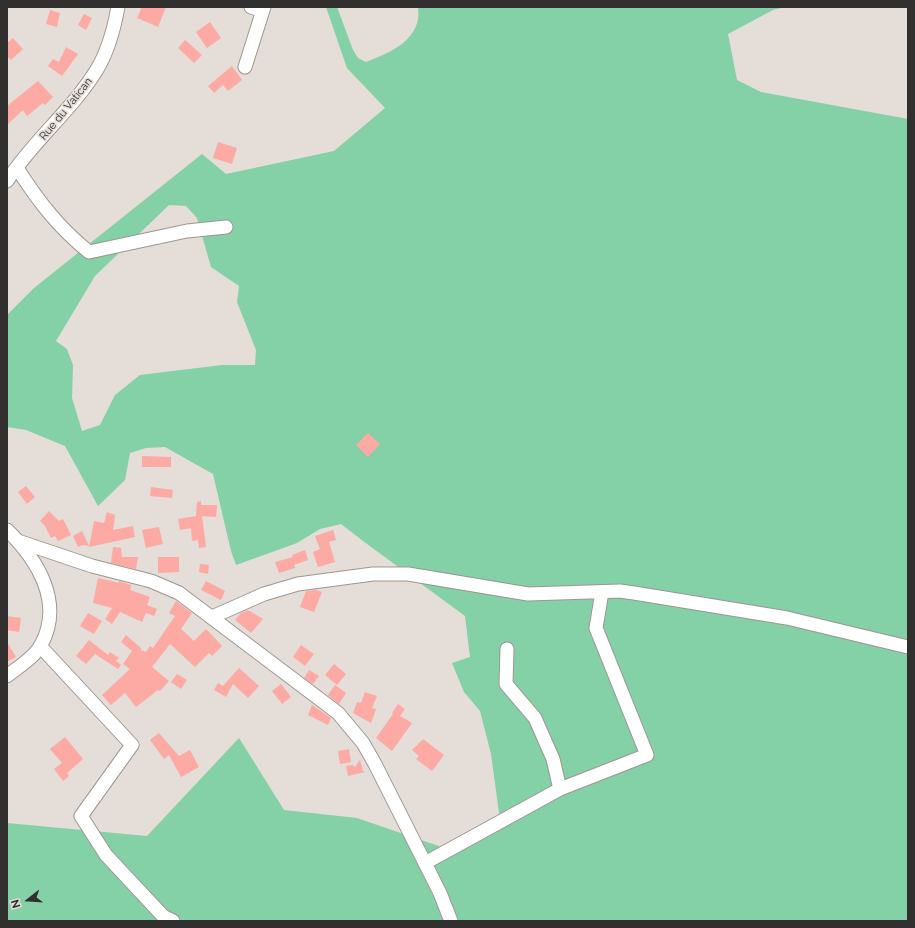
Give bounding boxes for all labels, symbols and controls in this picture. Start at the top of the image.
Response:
street label: Rue du Vatican [37,75,95,143]
north arrow [8,880,48,920]
text: N [9,898,23,910]

